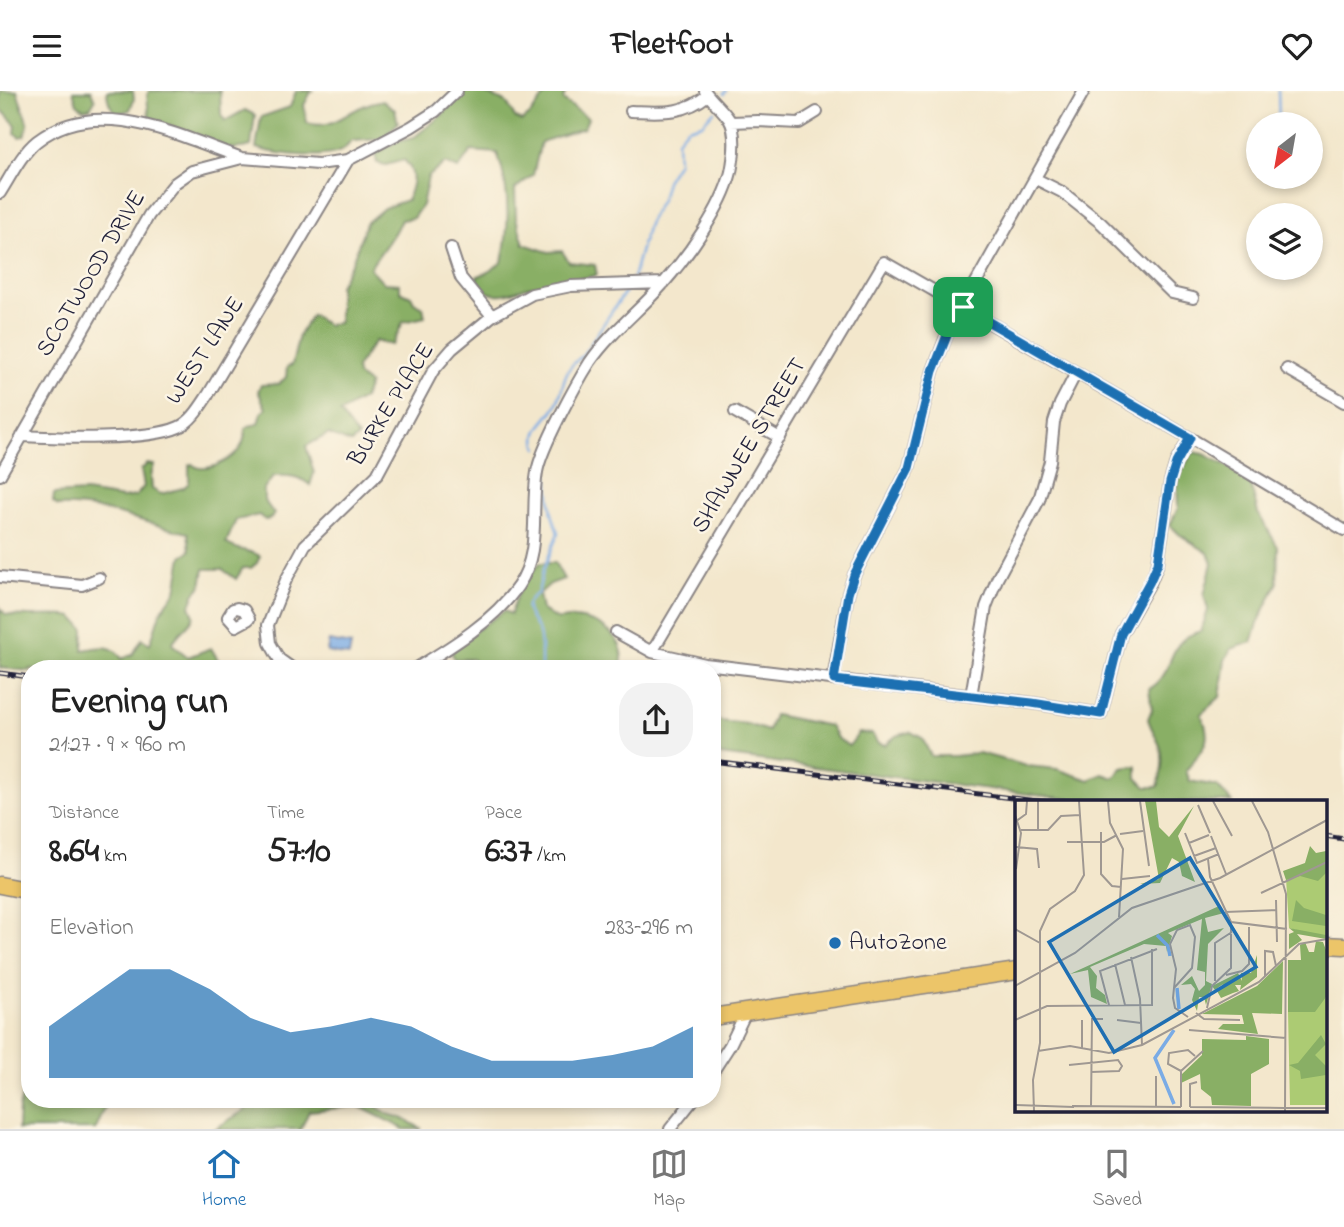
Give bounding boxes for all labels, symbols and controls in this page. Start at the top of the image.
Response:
text: Fleetfoot [611,22,733,69]
icon: menu [28,27,66,65]
icon: heart [1278,27,1316,65]
north arrow [1246,112,1323,189]
map controls [1246,112,1323,280]
street label: SCOTWOOD DRIVE [28,184,156,364]
button: layers [1246,203,1323,280]
pin [933,277,993,337]
icon: arrive [944,288,982,326]
street label: WEST LANE [158,290,254,412]
street label: BURKE PLACE [339,336,444,475]
street label: SHAWNEE STREET [684,351,816,540]
text: Evening run [49,675,228,731]
button: share [619,683,693,757]
text: 21:27 · 9 × 960 m [49,729,186,762]
text: Distance [49,800,119,827]
text: Time [267,800,305,827]
text: Pace [485,800,522,827]
inset map [1015,800,1326,1111]
text: 8.64 [49,827,99,878]
text: 57:10 [267,827,331,878]
text: 6:37 [485,827,532,878]
text: km [99,843,127,870]
text: /km [532,843,566,870]
text: Elevation [49,912,134,945]
text: 283–296 m [605,912,693,945]
place label: AutoZone [849,926,947,961]
marker: AutoZone [827,935,843,951]
tab: Home [202,1145,246,1214]
tab: Map [650,1145,688,1214]
tab: Saved [1092,1145,1142,1214]

